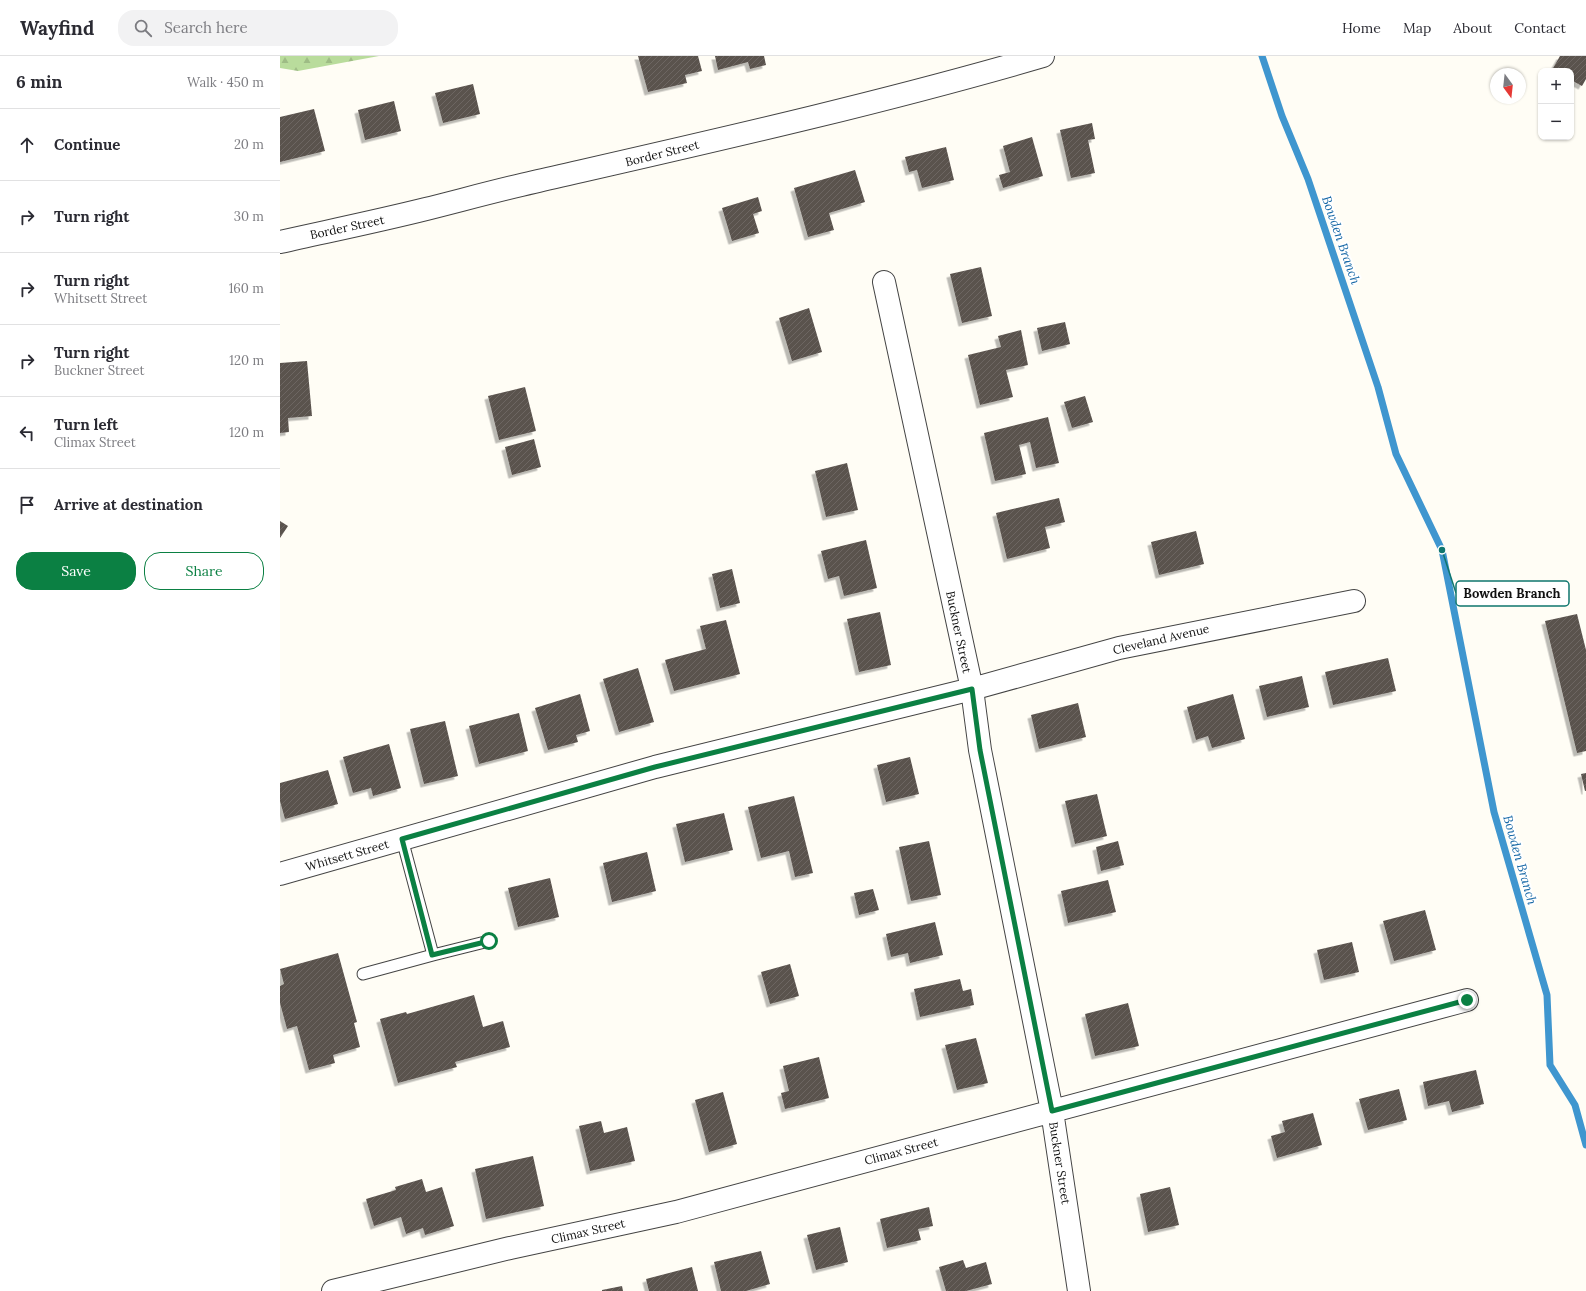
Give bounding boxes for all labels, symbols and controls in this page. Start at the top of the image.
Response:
search box [118,10,398,46]
text: Wayfind [20,16,94,40]
icon: search [132,17,154,39]
text: Search here [164,18,248,37]
text: Home [1342,19,1381,37]
text: Map [1403,19,1431,37]
text: About [1453,19,1492,37]
text: Contact [1514,19,1566,37]
north arrow [1490,68,1526,104]
map controls [1538,68,1574,140]
button: + [1538,68,1574,104]
text: 6 min [16,71,62,93]
text: Walk · 450 m [187,74,264,91]
button: − [1538,104,1574,140]
icon: ahead [16,134,38,156]
text: Continue [54,135,120,154]
text: 20 m [234,136,264,153]
street label: Border Street [623,136,701,169]
water label: Bowden Branch [1318,193,1364,287]
icon: right [16,206,38,228]
text: Turn right [54,207,130,226]
text: 30 m [234,208,264,225]
street label: Border Street [308,212,386,242]
text: Turn right [54,271,130,290]
icon: right [16,278,38,300]
text: 160 m [229,280,264,297]
text: Whitsett Street [54,290,147,307]
text: Turn right [54,343,130,362]
icon: right [16,350,38,372]
text: 120 m [229,352,264,369]
text: Buckner Street [54,362,145,379]
text: Turn left [54,415,118,434]
icon: left [16,422,38,444]
text: 120 m [229,424,264,441]
text: Climax Street [54,434,136,451]
icon: arrive [16,494,38,516]
text: Arrive at destination [54,495,203,514]
button: Save [16,552,136,590]
button: Share [144,552,264,590]
callout: Bowden Branch [1456,581,1569,606]
text: Bowden Branch [1463,585,1561,602]
street label: Buckner Street [943,590,975,675]
street label: Cleveland Avenue [1111,621,1211,657]
water label: Bowden Branch [1499,813,1541,907]
street label: Whitsett Street [304,836,391,874]
route start [480,932,498,950]
route end [1458,991,1476,1009]
street label: Buckner Street [1046,1121,1074,1206]
street label: Climax Street [863,1134,940,1168]
street label: Climax Street [550,1215,627,1247]

